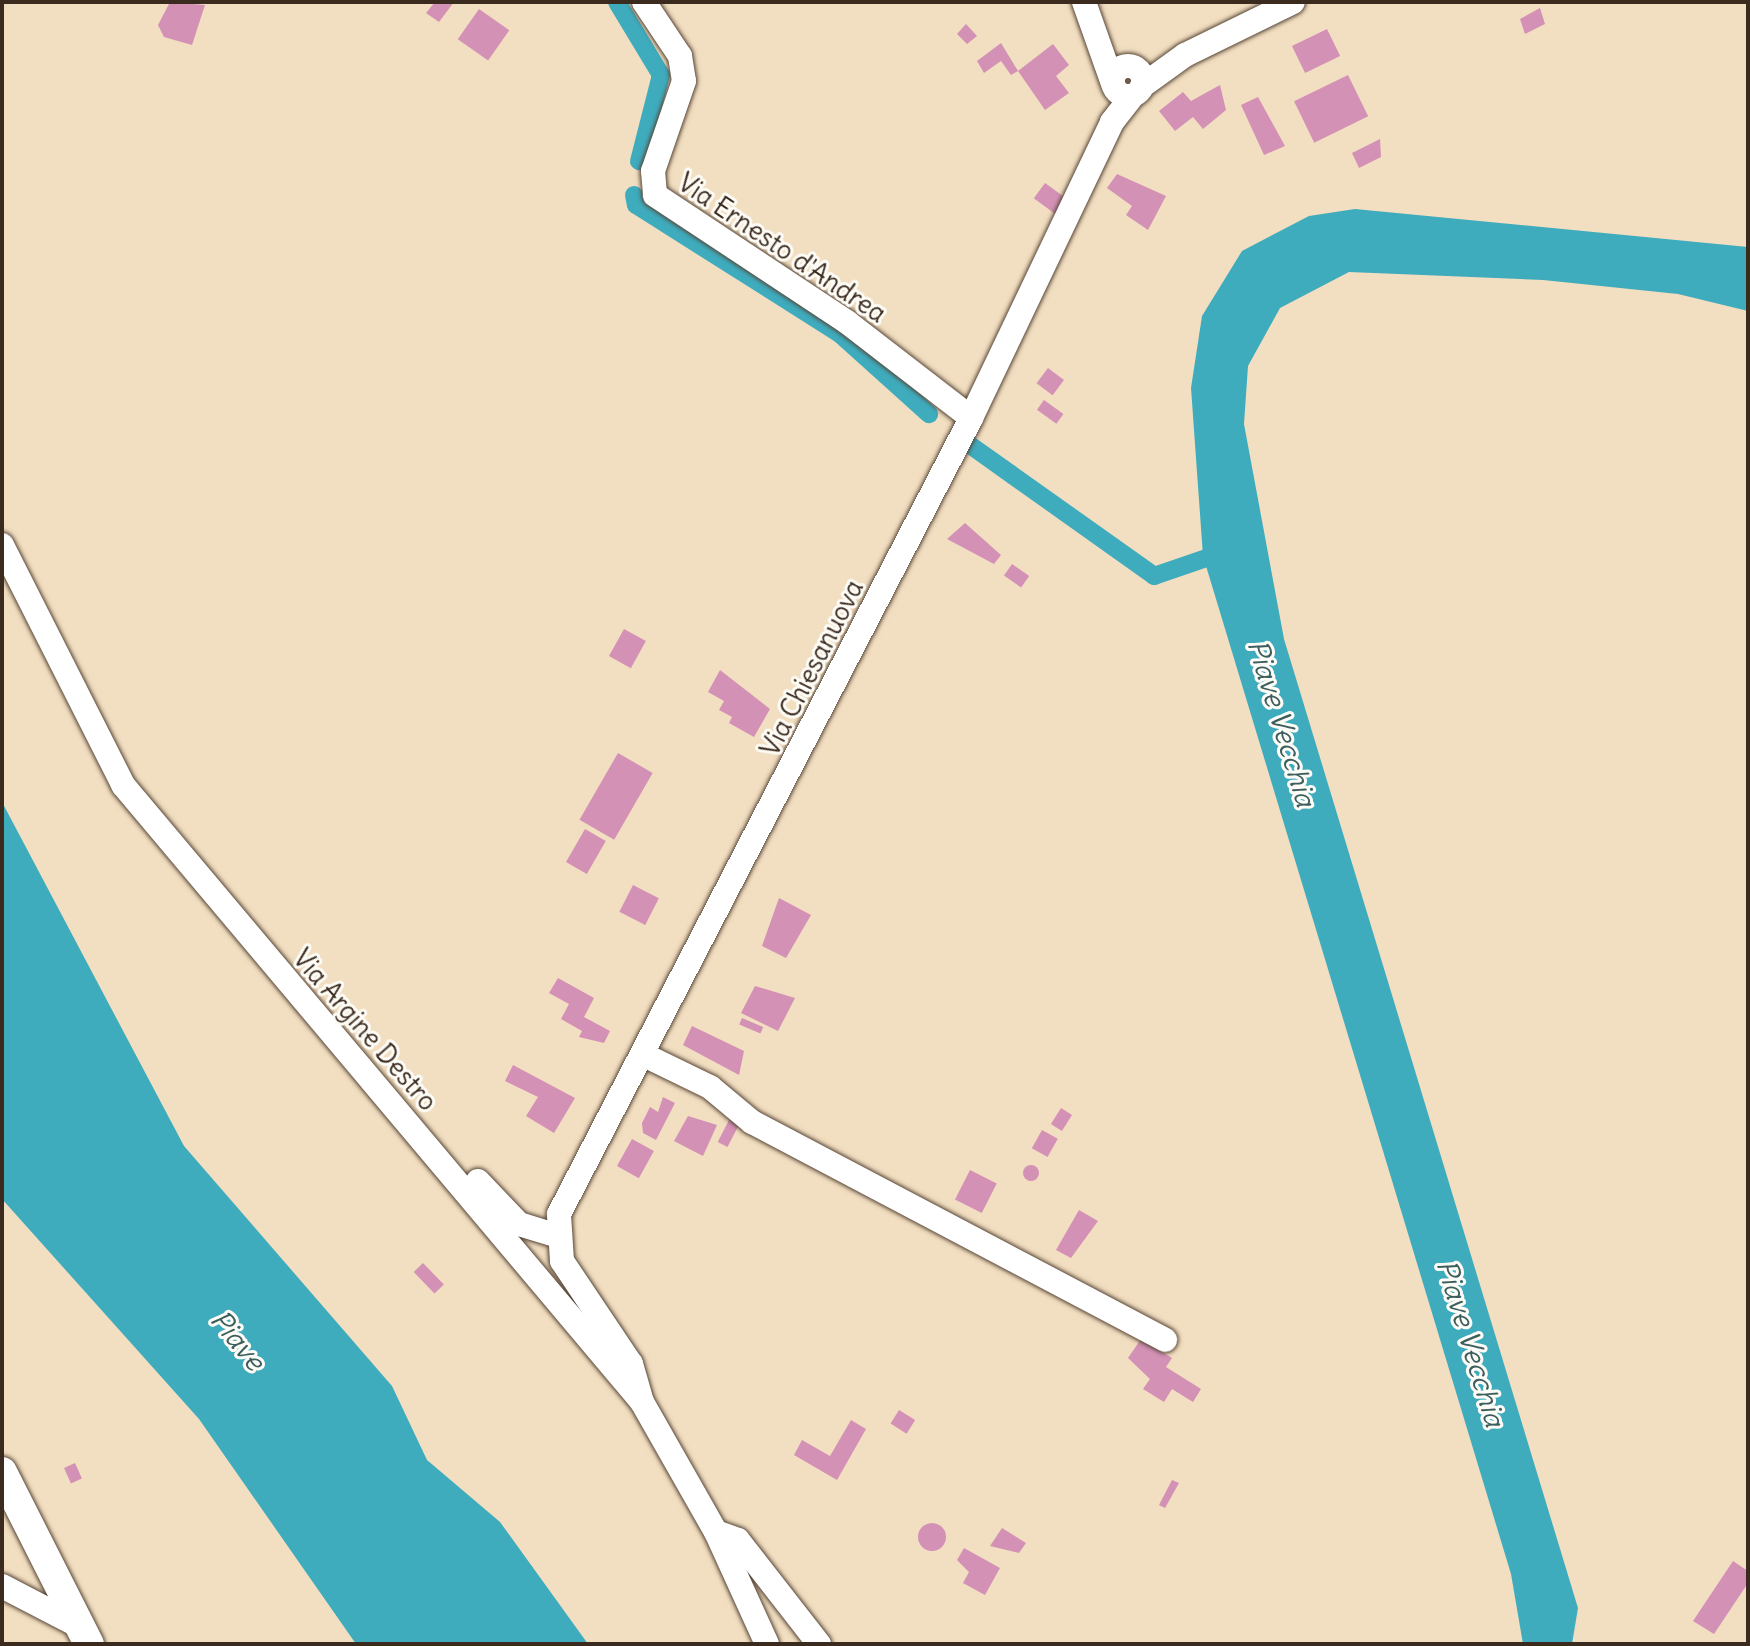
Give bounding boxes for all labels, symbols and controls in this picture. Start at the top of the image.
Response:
street label: Via Ernesto d'Andrea [672,167,892,329]
street label: Via Chiesanuova [754,575,870,761]
water label: Piave Vecchia [1241,636,1323,810]
street label: Via Argine Destro [286,943,444,1117]
water label: Piave Vecchia [1430,1256,1512,1430]
water label: Piave [204,1303,272,1377]

